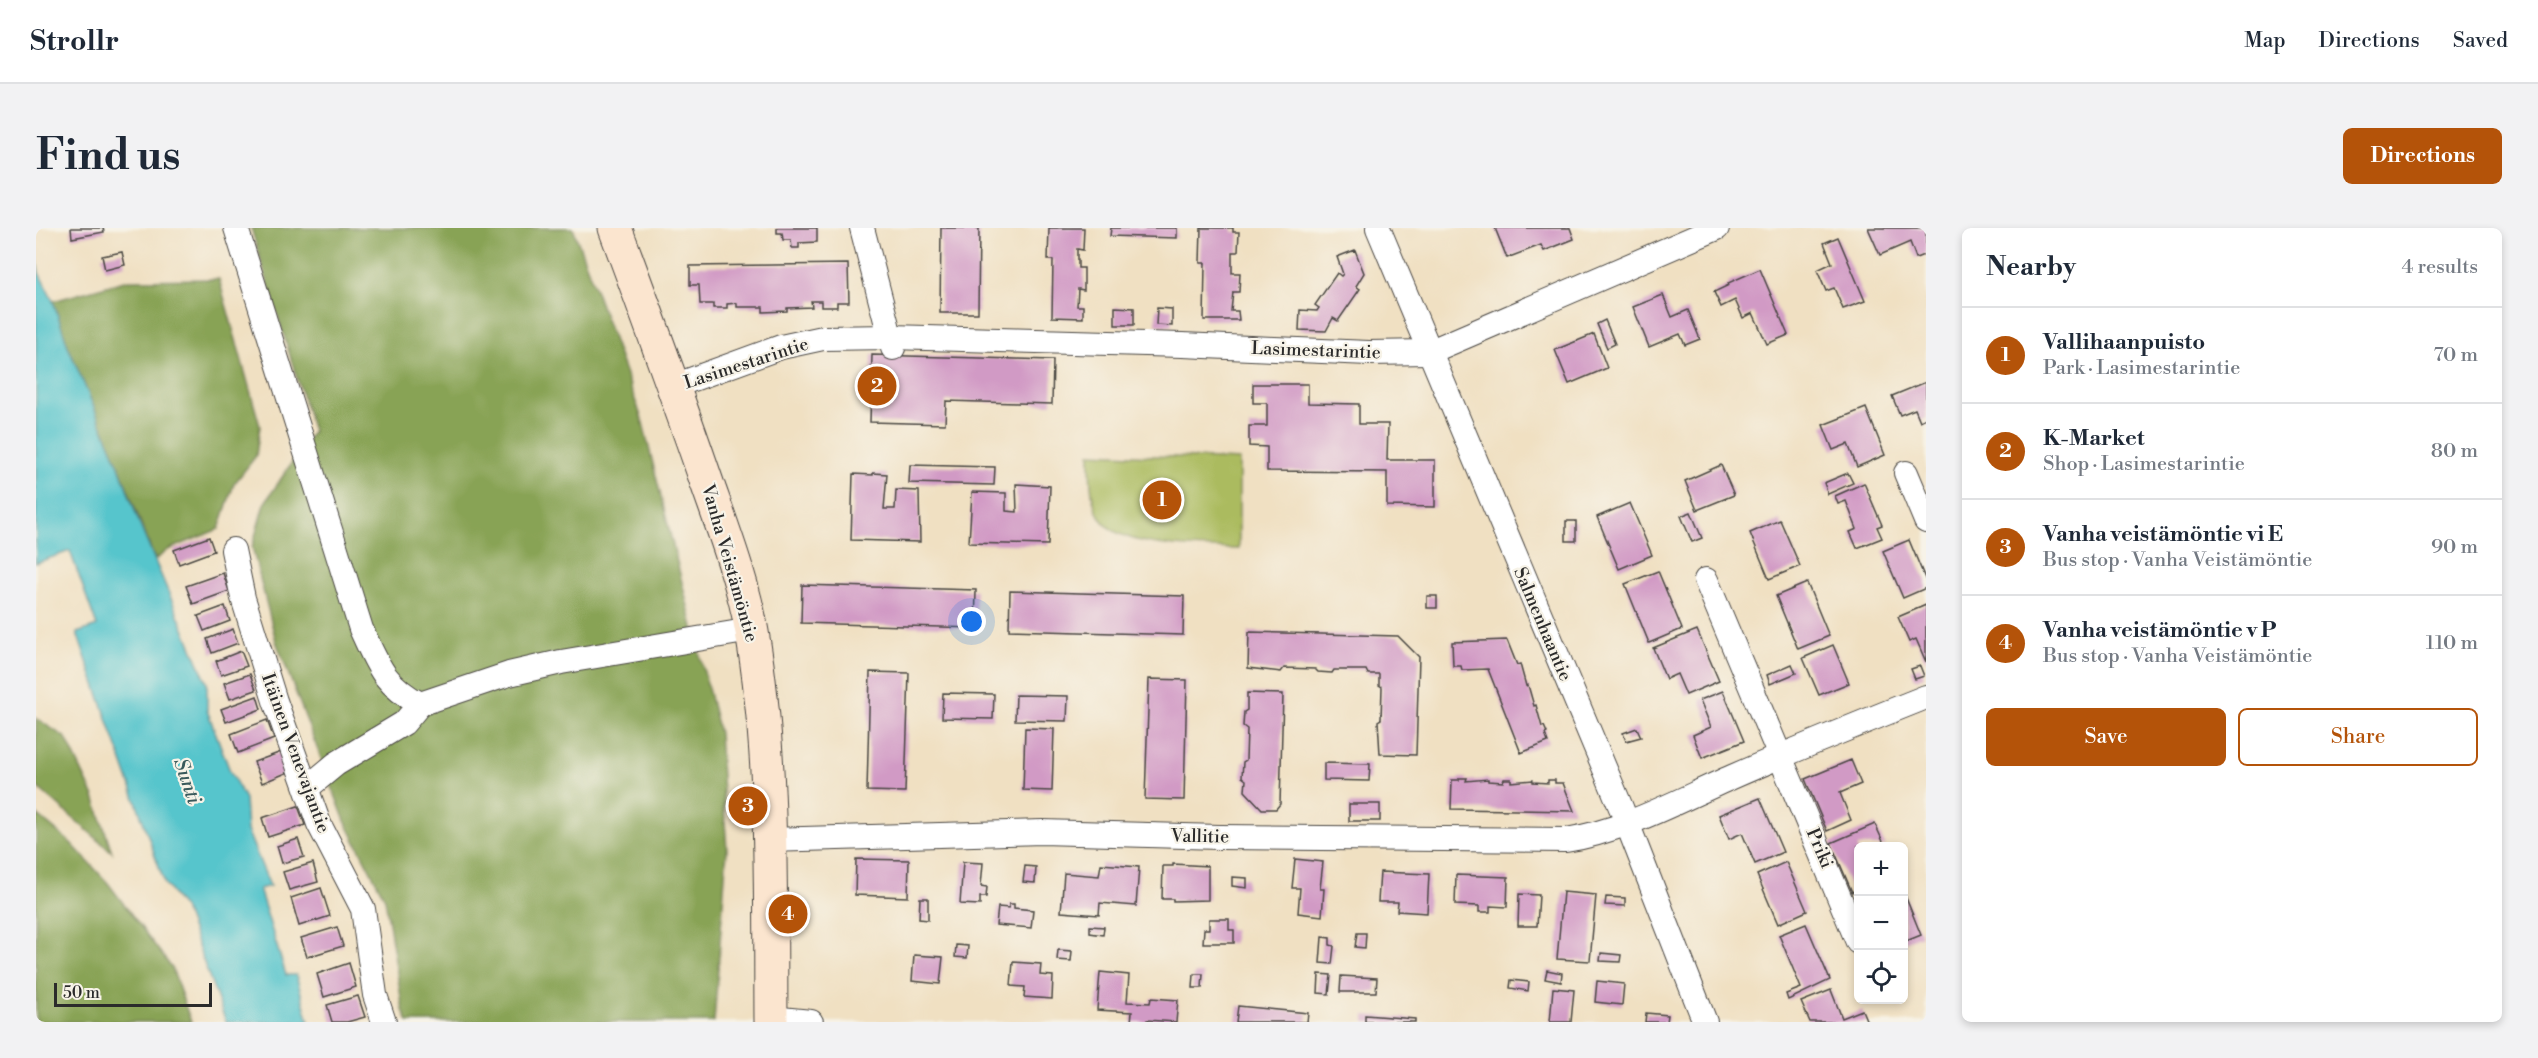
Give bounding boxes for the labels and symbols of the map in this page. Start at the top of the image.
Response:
street label: Lasimestarintie [681,332,811,394]
street label: Lasimestarintie [1251,337,1381,364]
pin: 2 [858,364,896,408]
pin: 1 [1142,478,1182,522]
street label: Vanha Veistämöntie [696,481,763,645]
street label: Salmenhaantie [1508,564,1577,685]
your location [957,607,986,636]
street label: Itäinen Venevajantie [256,670,335,836]
water label: Sunti [167,755,206,808]
pin: 3 [728,784,768,828]
street label: Vallitie [1170,824,1229,849]
street label: Priki [1801,824,1838,872]
pin: 4 [768,892,807,936]
scale bar [54,980,212,1008]

